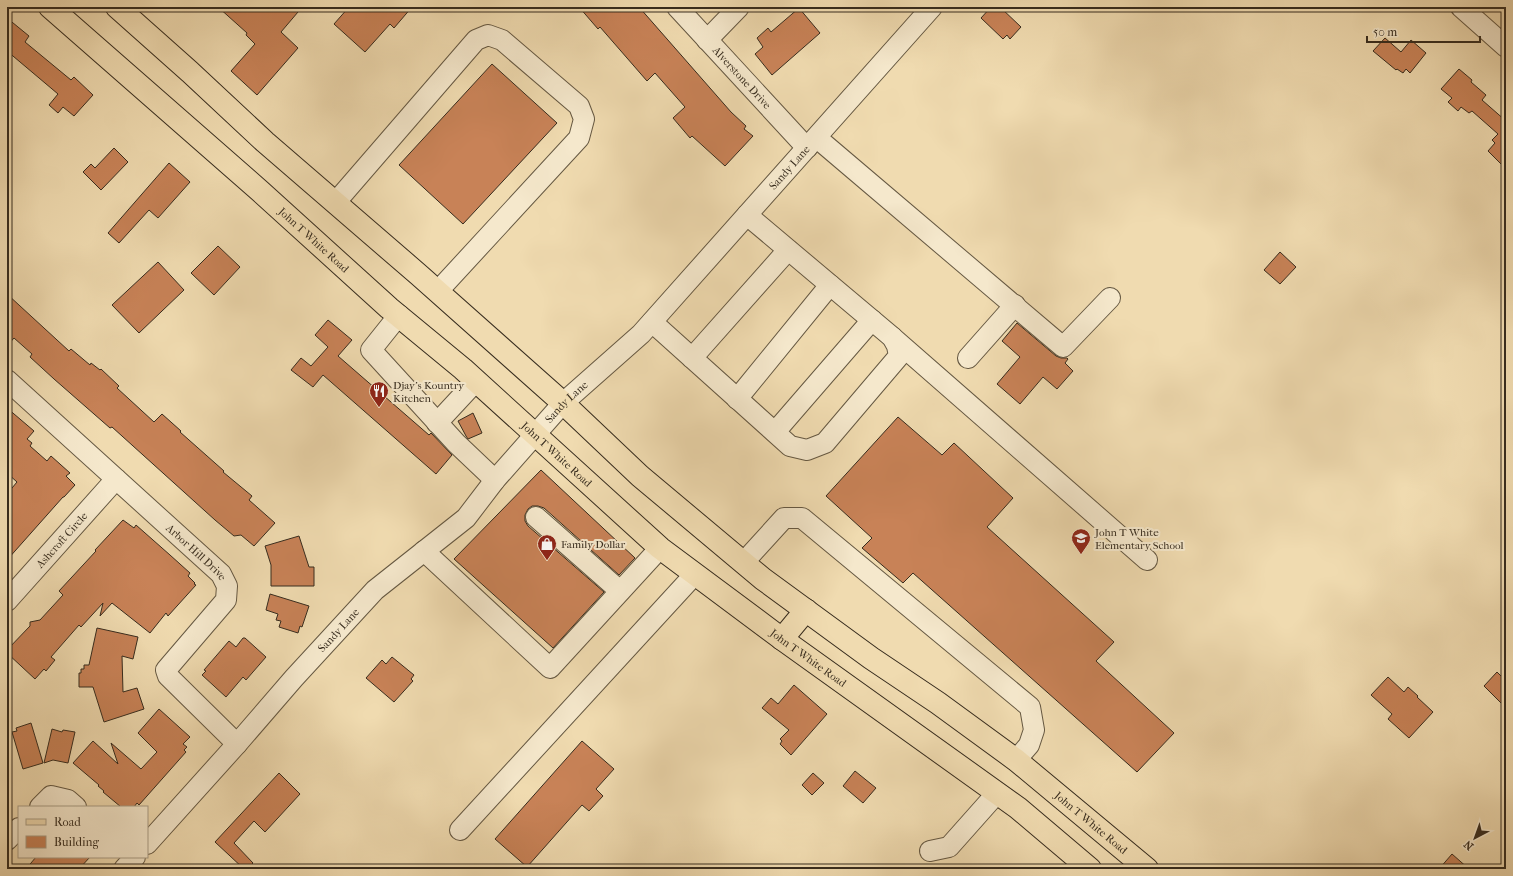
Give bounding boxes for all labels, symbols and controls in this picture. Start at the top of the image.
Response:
scale bar [1367,18,1480,44]
text: 50 m [1373,25,1397,39]
street label: Alverstone Drive [709,43,774,112]
street label: Sandy Lane [766,142,813,192]
street label: John T White Road [275,204,353,276]
street label: Sandy Lane [542,378,591,426]
place label: Djay's Kountry Kitchen [393,379,465,405]
restaurant icon: Djay's Kountry Kitchen [368,380,390,408]
street label: John T White Road [518,418,595,490]
street label: Ashcroft Circle [33,509,90,571]
street label: Arbor Hill Drive [163,520,230,583]
place label: John T White Elementary School [1094,526,1184,552]
school or university icon: John T White Elementary School [1070,527,1092,555]
shop icon: Family Dollar [536,533,558,561]
place label: Family Dollar [561,538,625,551]
street label: Sandy Lane [315,605,362,655]
street label: John T White Road [767,625,850,690]
street label: John T White Road [1051,788,1131,857]
legend [18,806,148,858]
text: Road [54,815,81,829]
north arrow [1455,818,1495,858]
text: Building [54,835,99,849]
text: N [1461,837,1476,853]

